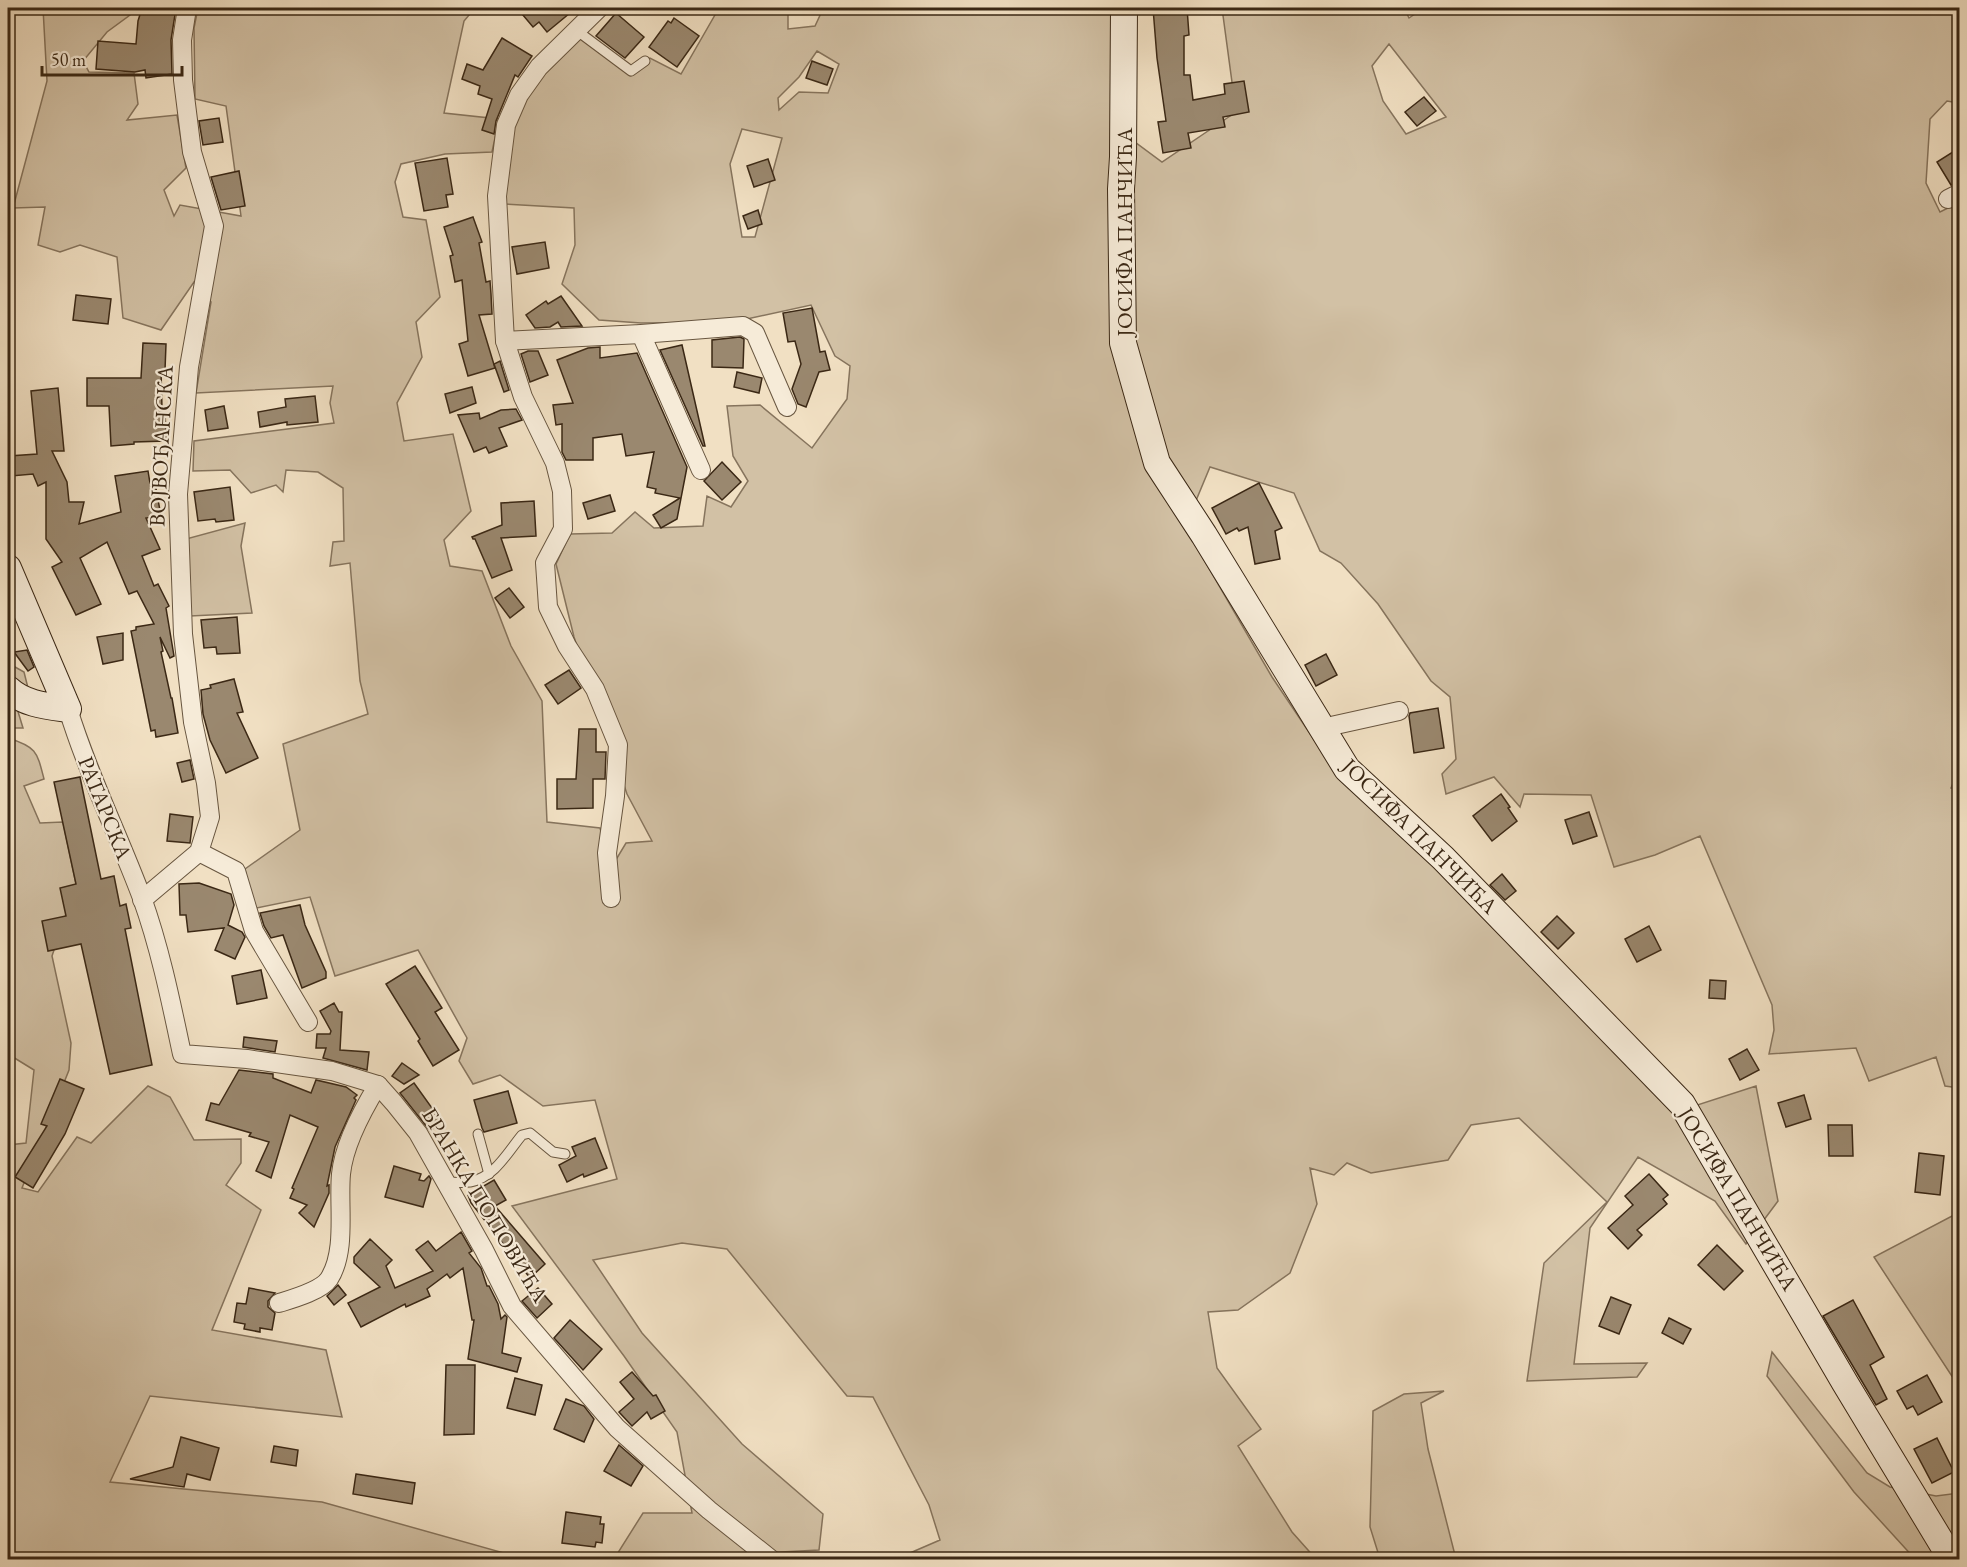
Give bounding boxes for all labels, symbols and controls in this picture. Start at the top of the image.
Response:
scale bar [42,39,182,77]
text: 50 m [51,48,86,71]
street label: ЈОСИФА ПАНЧИЋА [1110,127,1139,338]
street label: ВОЈВОЂАНСКА [142,364,180,527]
street label: ЈОСИФА ПАНЧИЋА [1334,750,1505,921]
street label: РАТАРСКА [71,752,139,865]
street label: ЈОСИФА ПАНЧИЋА [1671,1100,1805,1297]
street label: БРАНКА ПОПОВИЋА [415,1102,555,1309]

